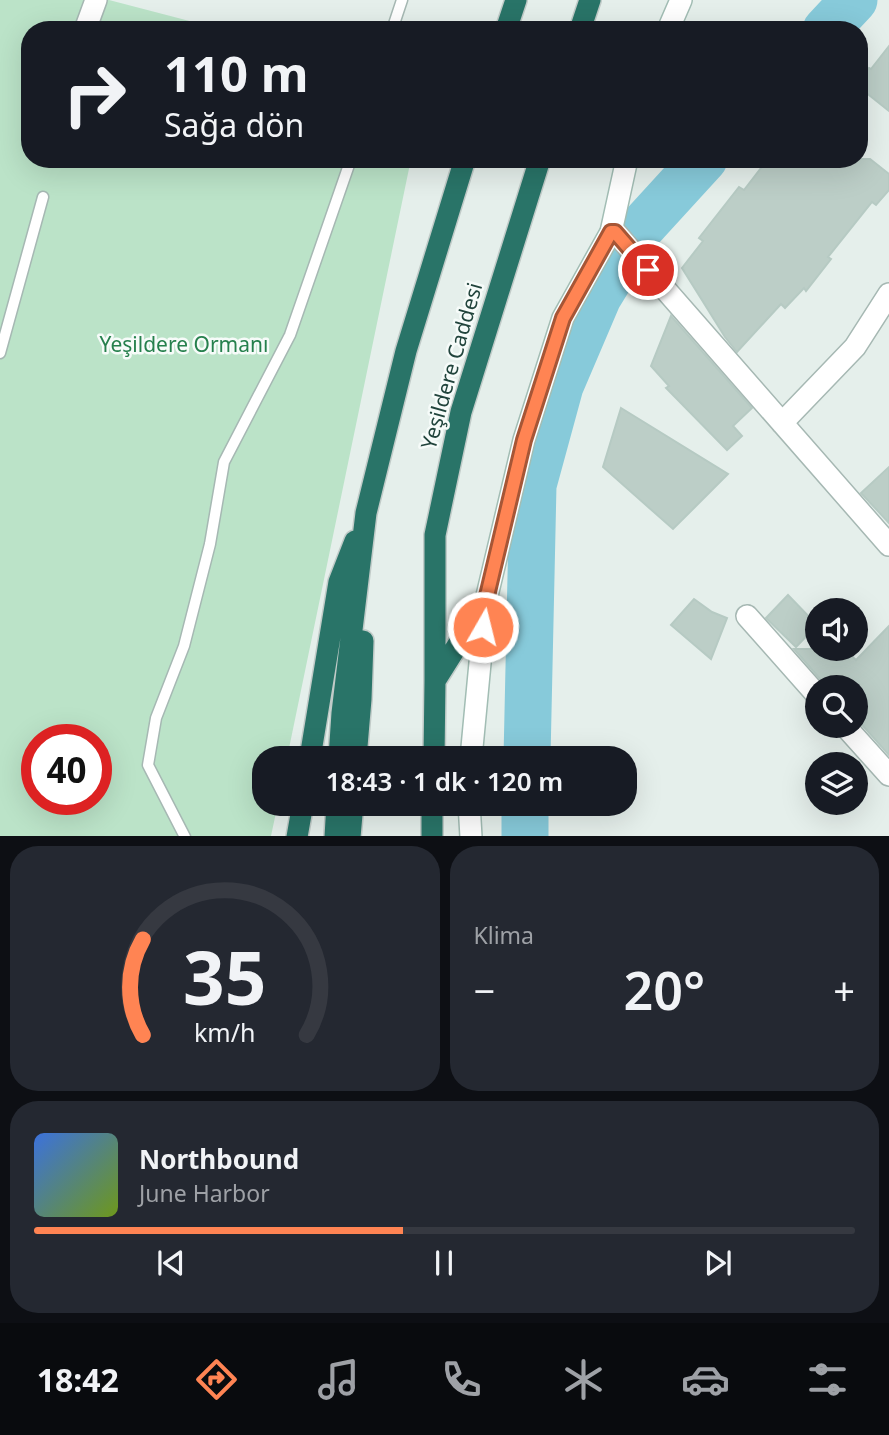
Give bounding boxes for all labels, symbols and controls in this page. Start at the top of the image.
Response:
text: 110 m [164,40,309,106]
icon: right [49,49,140,140]
text: Sağa dön [164,103,304,146]
pin [618,240,678,300]
icon: arrive [629,251,667,289]
street label: Yeşildere Caddesi [414,279,488,452]
park label: Yeşildere Ormanı [100,330,268,358]
position arrow [446,590,520,664]
map controls [805,598,868,815]
button: sound [805,598,868,661]
button: search [805,675,868,738]
speed limit sign: 40 [21,724,112,815]
button: layers [805,752,868,815]
text: 18:43 · 1 dk · 120 m [326,763,563,799]
text: Klima [474,919,534,951]
text: 35 [183,927,266,1026]
text: 20° [623,954,705,1025]
text: − [474,964,495,1016]
text: + [833,964,855,1016]
text: km/h [194,1014,256,1048]
text: Northbound [139,1141,299,1177]
text: June Harbor [139,1177,270,1209]
icon: previous [152,1244,190,1282]
icon: pause [425,1244,463,1282]
icon: next [699,1244,737,1282]
icon: directions [192,1355,241,1404]
icon: music [314,1355,363,1404]
icon: phone [437,1355,486,1404]
icon: climate [559,1355,608,1404]
icon: car [681,1355,730,1404]
icon: filters [803,1355,852,1404]
text: 18:42 [37,1358,119,1401]

